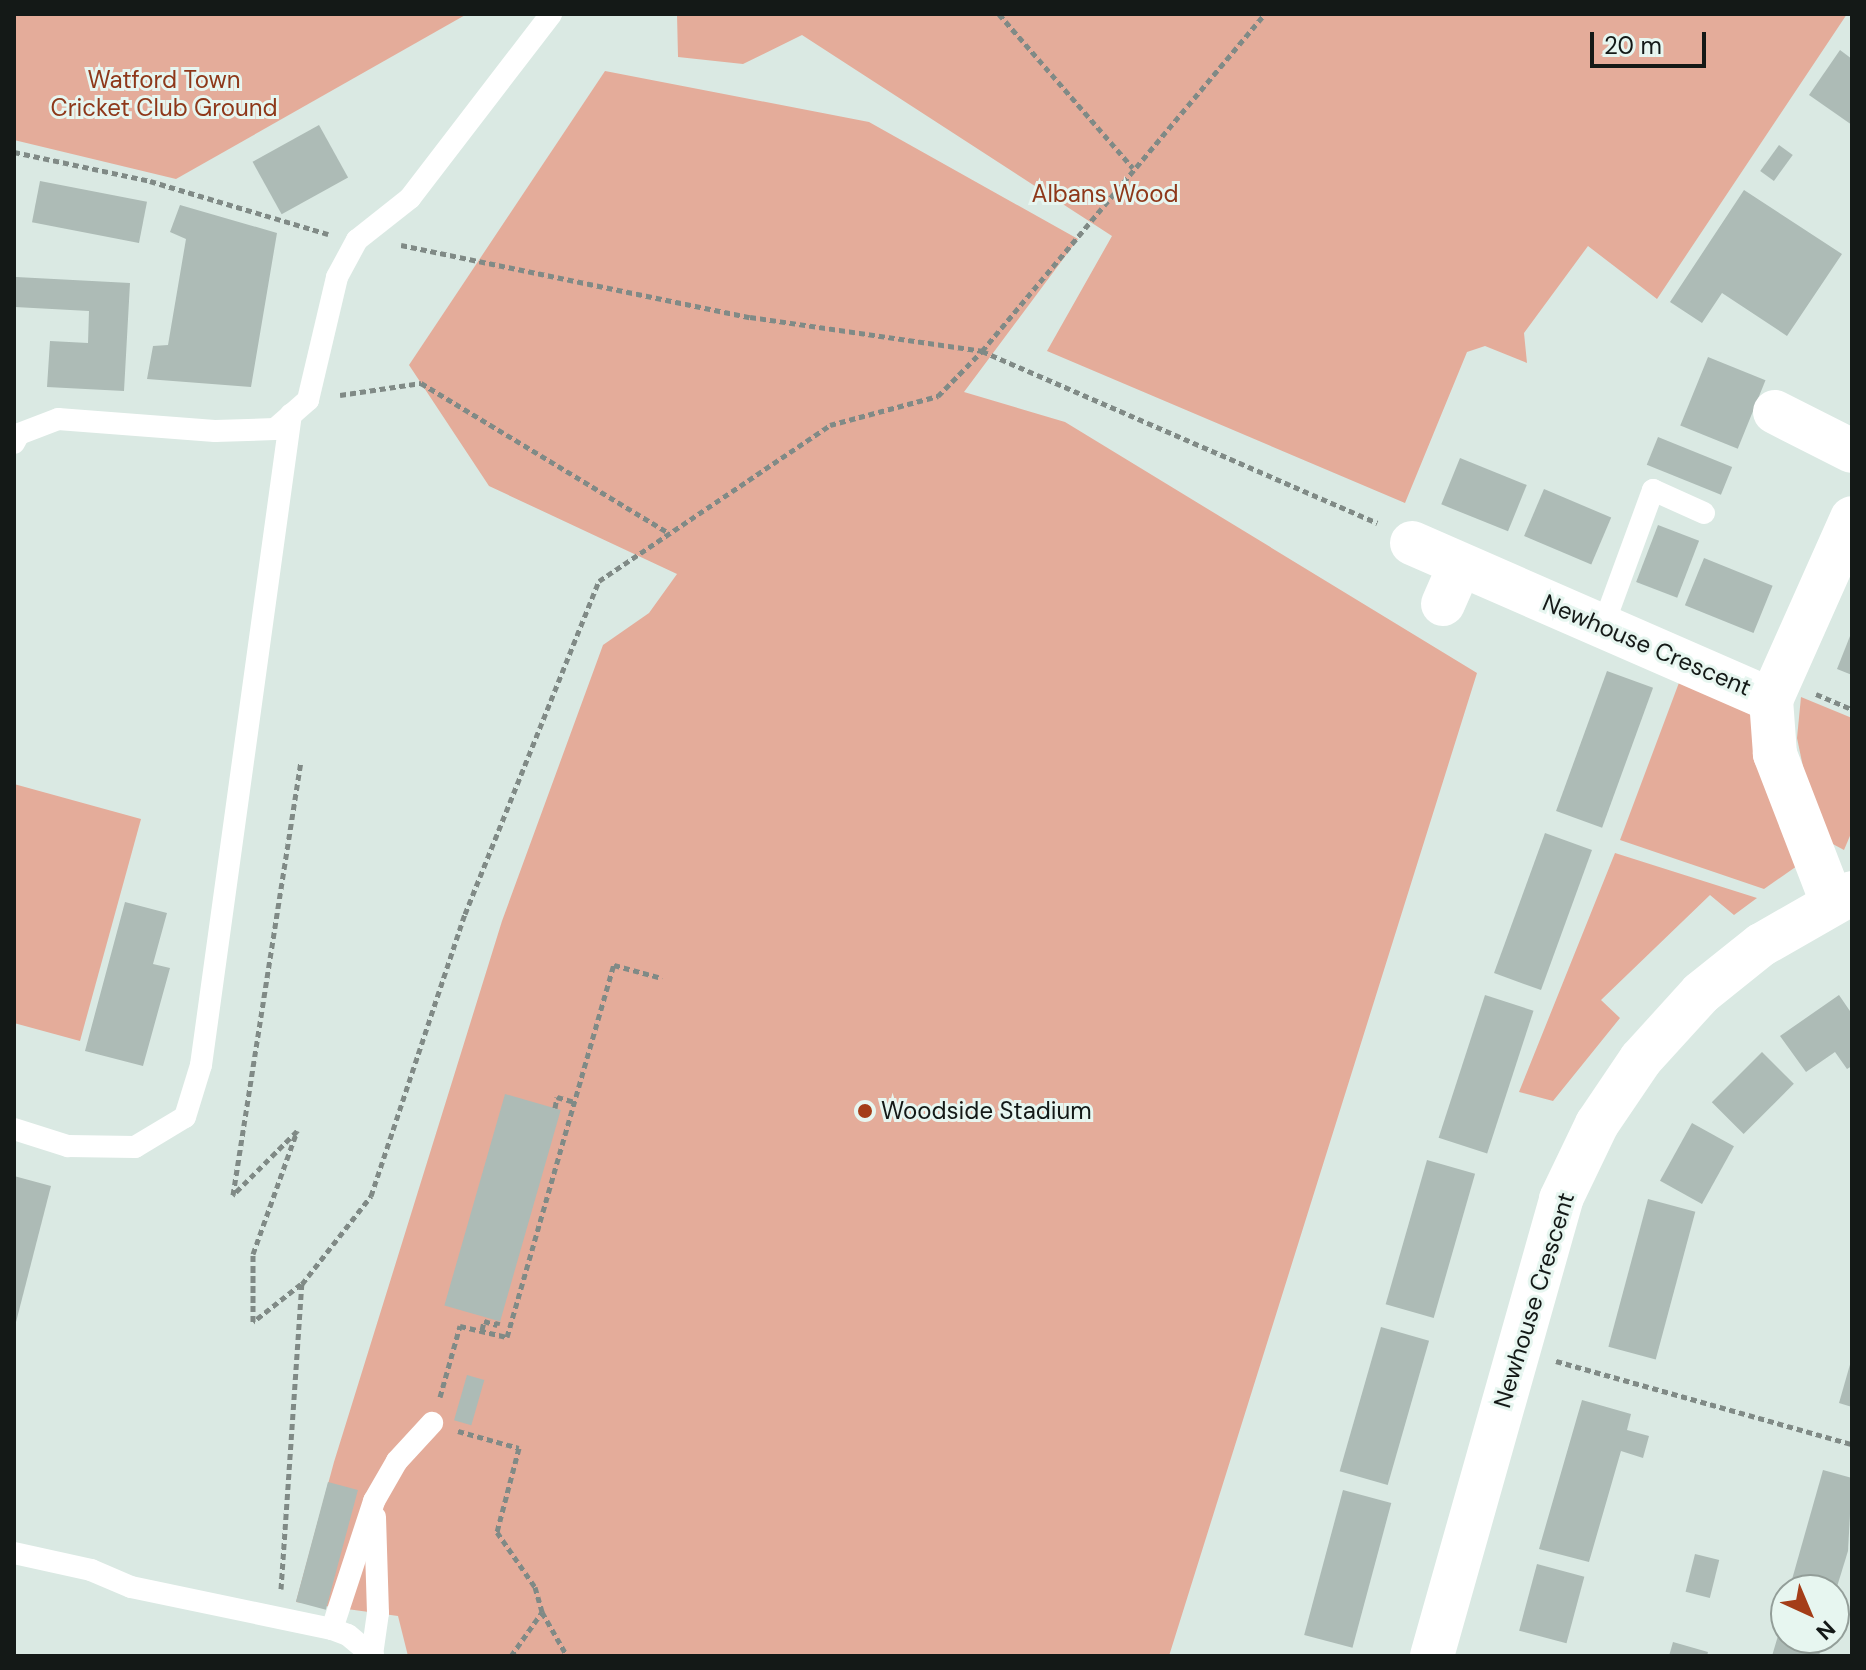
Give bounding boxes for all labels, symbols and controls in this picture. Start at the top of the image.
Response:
scale bar [1594,16,1710,66]
text: 20 m [1604,30,1662,61]
park label: Watford Town Cricket Club Ground [51,66,277,122]
park label: Albans Wood [1031,180,1179,208]
street label: Newhouse Crescent [1538,588,1756,702]
place label: Woodside Stadium [881,1097,1092,1125]
marker: Woodside Stadium [856,1102,874,1120]
street label: Newhouse Crescent [1488,1189,1580,1411]
north arrow [1770,1574,1850,1654]
text: N [1810,1614,1841,1646]

